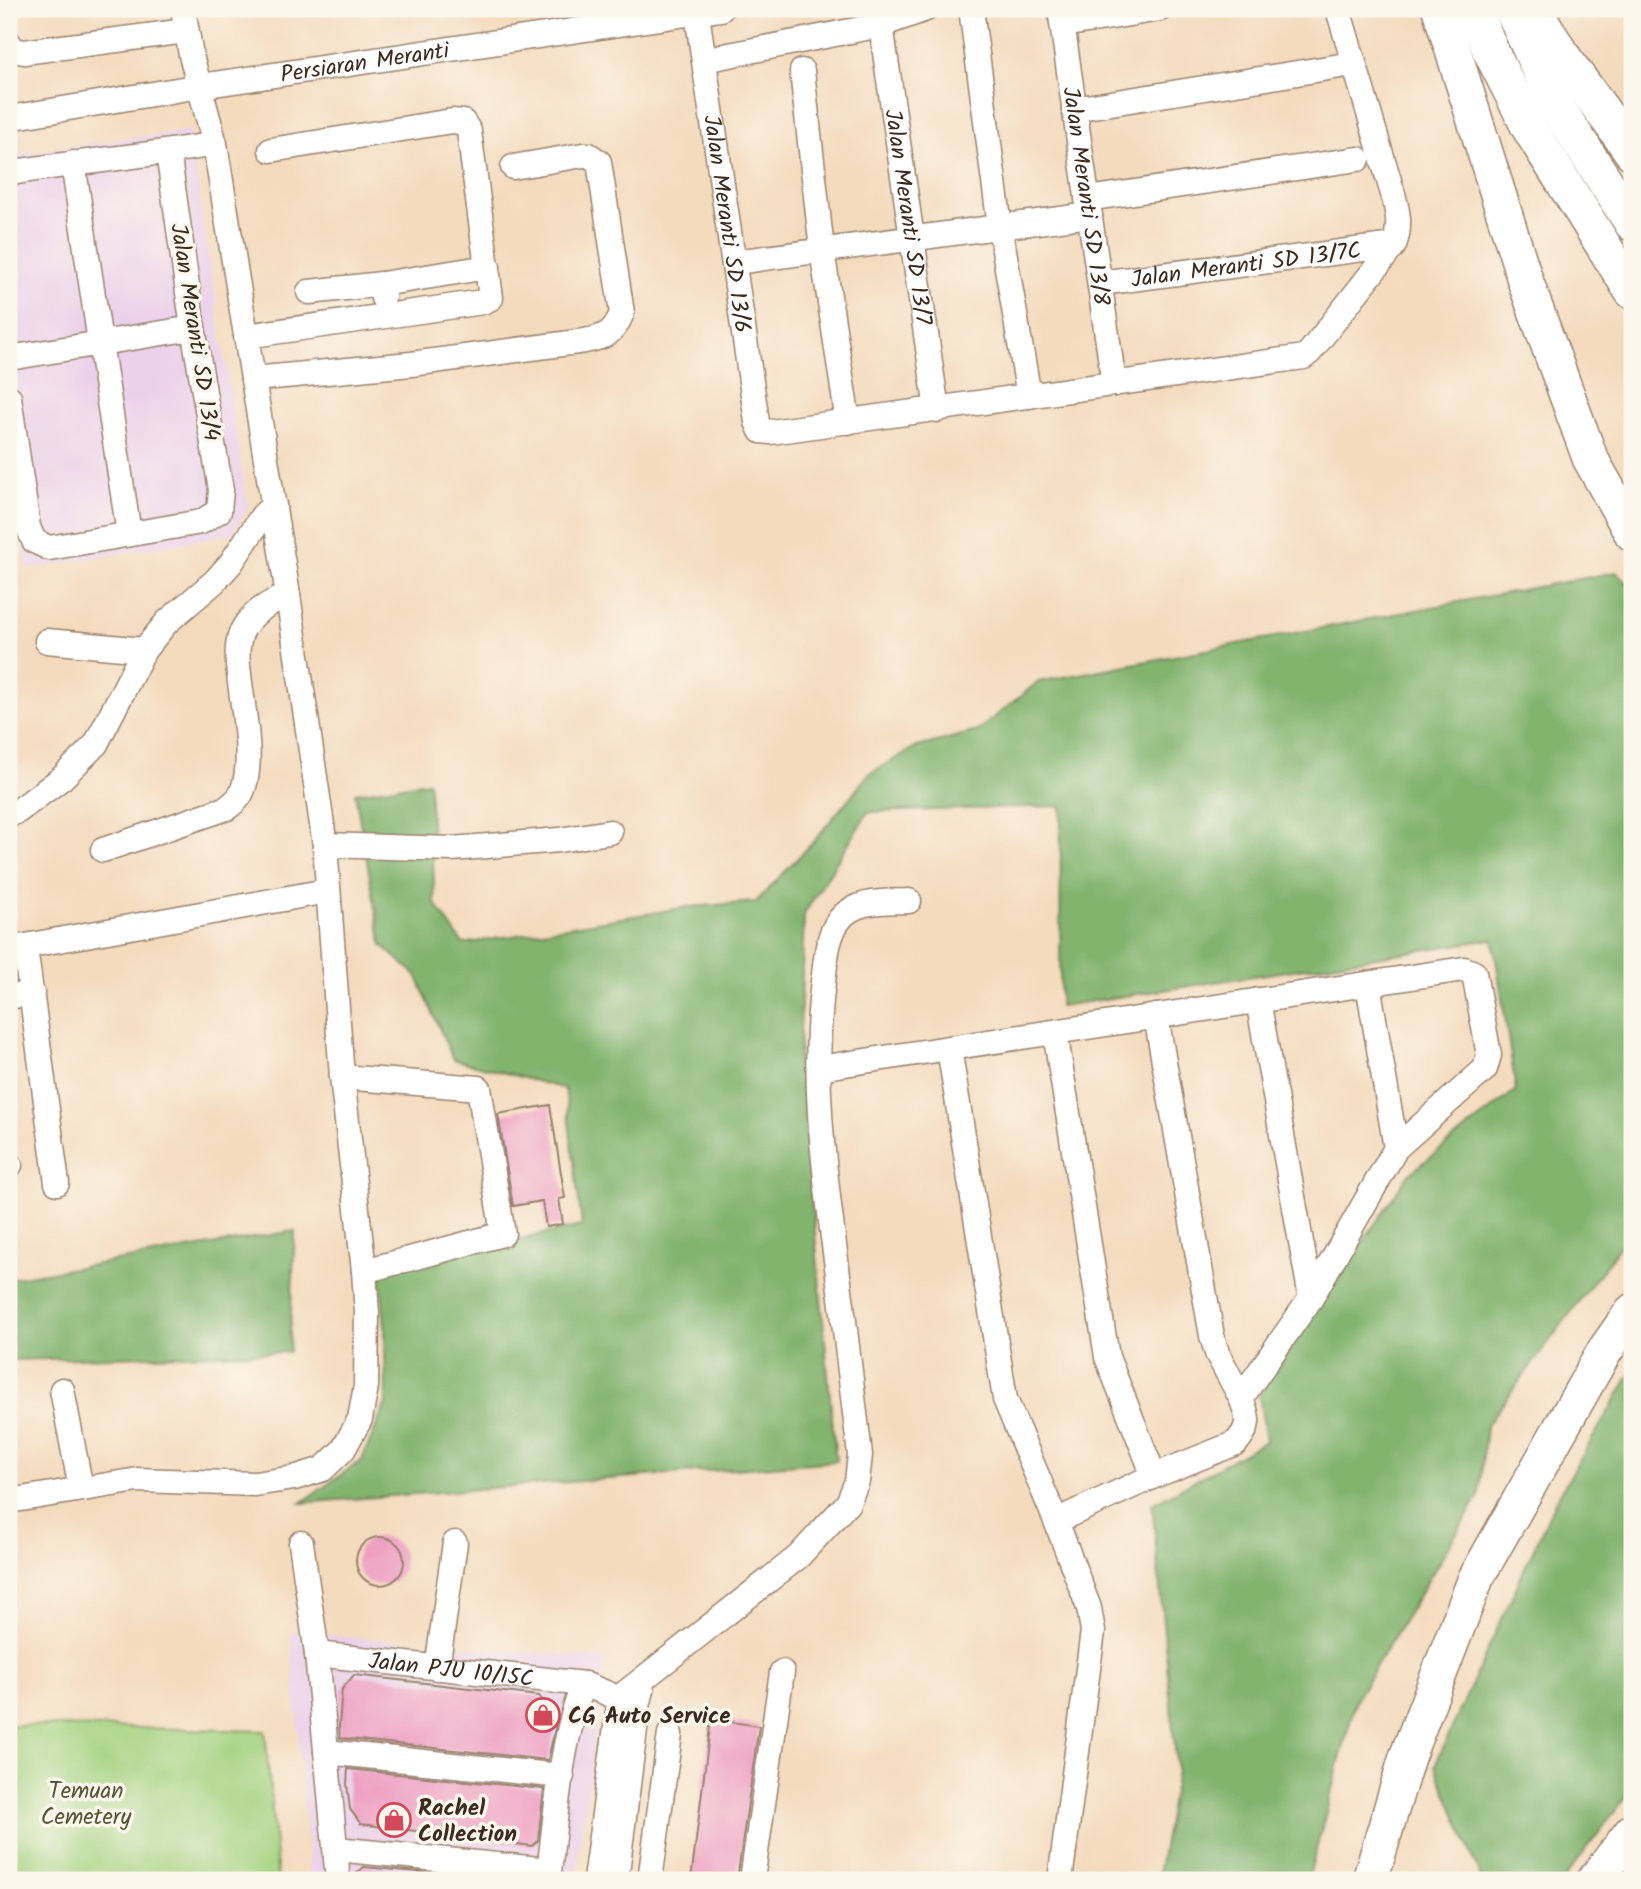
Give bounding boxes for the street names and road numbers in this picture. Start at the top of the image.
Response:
street label: Persiaran Meranti [278,33,453,94]
street label: Jalan Meranti SD 13/8 [1051,84,1119,308]
street label: Jalan Meranti SD 13/7 [873,107,941,329]
street label: Jalan Meranti SD 13/6 [692,113,760,335]
street label: Jalan Meranti SD 13/4 [159,221,229,444]
street label: Jalan Meranti SD 13/7C [1129,233,1363,299]
street label: Jalan PJU 10/15C [366,1644,535,1698]

